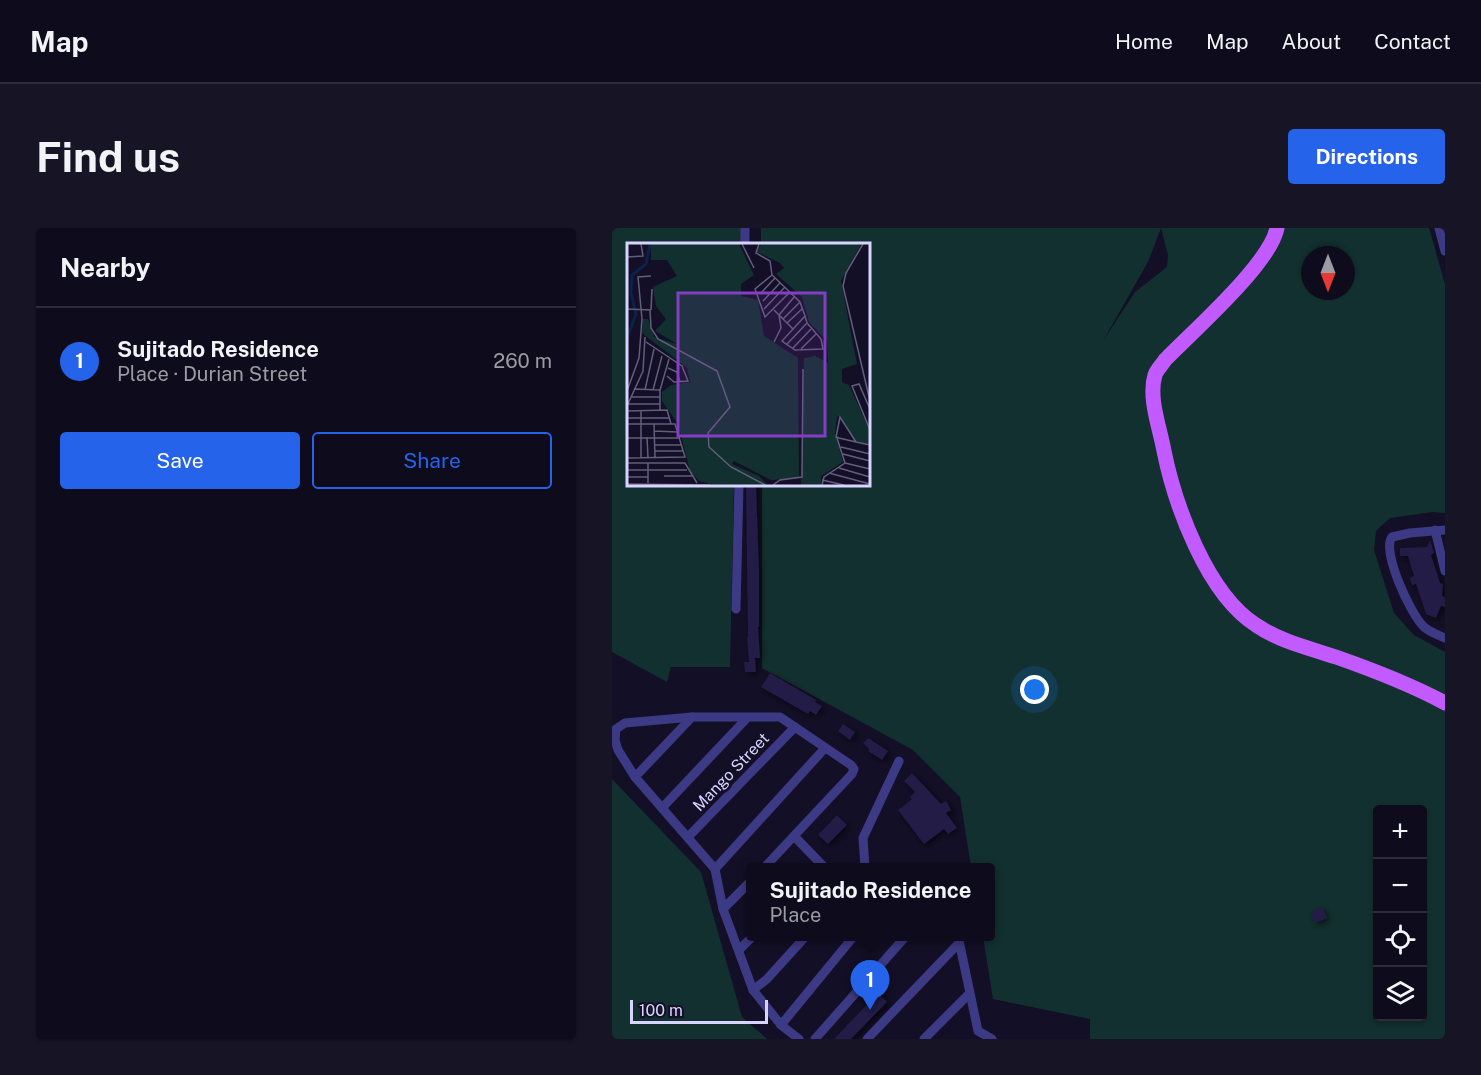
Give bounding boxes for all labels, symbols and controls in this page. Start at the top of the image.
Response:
text: Map [30,25,89,58]
text: Home [1115,29,1173,54]
text: Map [1206,29,1249,54]
text: About [1282,29,1341,54]
text: Contact [1374,29,1451,54]
button: Directions [1288,129,1445,184]
text: Find us [36,132,180,181]
inset map [627,243,870,486]
north arrow [1301,246,1355,300]
text: Nearby [60,252,150,283]
text: Sujitado Residence [117,336,319,362]
text: 1 [75,349,84,373]
text: 260 m [493,349,552,373]
text: Place · Durian Street [117,362,307,386]
button: Save [60,432,300,489]
button: Share [312,432,552,489]
your location [1020,675,1049,704]
street label: Mango Street [689,729,773,815]
map controls [1373,805,1427,1021]
button: + [1373,805,1427,859]
button: − [1373,859,1427,913]
popup [746,863,995,941]
text: Sujitado Residence [770,877,971,903]
text: Place [770,903,821,927]
button: locate [1373,913,1427,967]
pin: 1 [850,960,890,1010]
button: layers [1373,967,1427,1021]
scale bar [630,997,768,1024]
text: 100 m [639,1001,683,1020]

